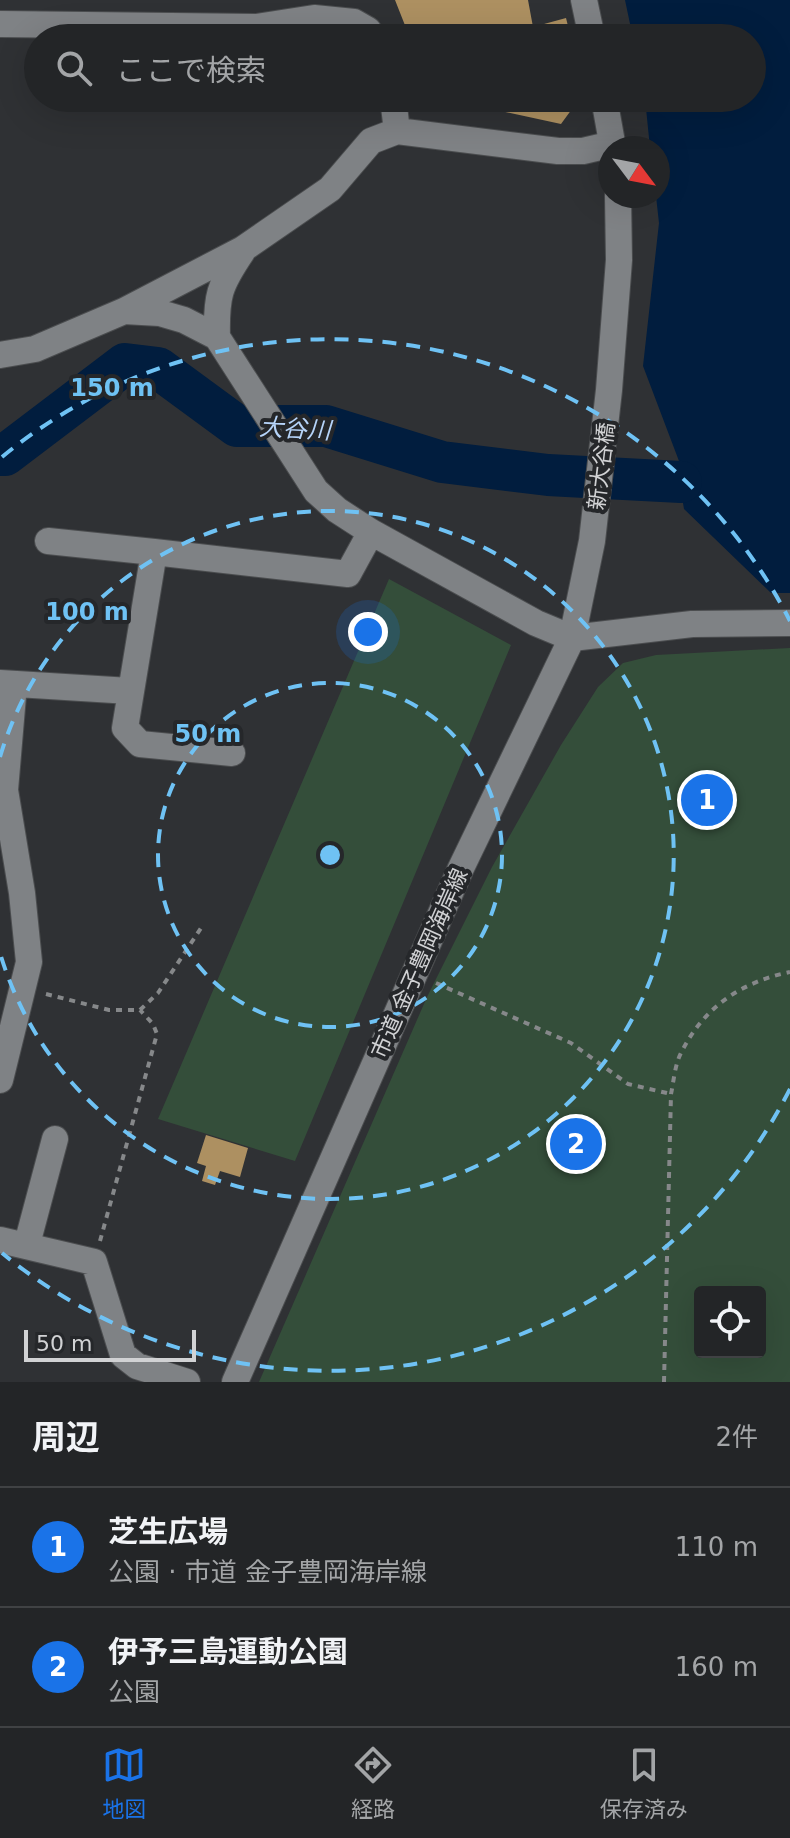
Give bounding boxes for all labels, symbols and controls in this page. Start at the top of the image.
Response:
search box [24,24,766,112]
icon: search [52,46,96,90]
text: ここで検索 [116,53,266,88]
north arrow [598,136,670,208]
text: 150 m [70,374,154,402]
water label: 大谷川 [258,413,335,445]
street label: 新大谷橋 [584,421,619,511]
text: 100 m [45,598,129,626]
your location [348,612,388,652]
text: 50 m [175,720,241,748]
pin: 1 [681,770,733,830]
centre of rings [316,841,344,869]
street label: 市道 金子豊岡海岸線 [366,864,473,1062]
pin: 2 [550,1114,602,1174]
map controls [694,1286,766,1358]
button: locate [694,1286,766,1358]
scale bar [24,1326,196,1362]
text: 50 m [36,1331,92,1356]
text: 周辺 [32,1417,100,1457]
text: 2件 [715,1422,758,1452]
text: 芝生広場 [108,1514,228,1549]
text: 1 [49,1532,67,1562]
text: 110 m [675,1532,758,1562]
text: 公園 · 市道 金子豊岡海岸線 [108,1557,427,1587]
text: 伊予三島運動公園 [108,1634,348,1669]
text: 2 [49,1652,67,1682]
text: 160 m [675,1652,758,1682]
text: 公園 [108,1677,160,1707]
tab: 地図 [102,1743,146,1823]
tab: 経路 [351,1743,395,1823]
tab: 保存済み [600,1743,688,1823]

